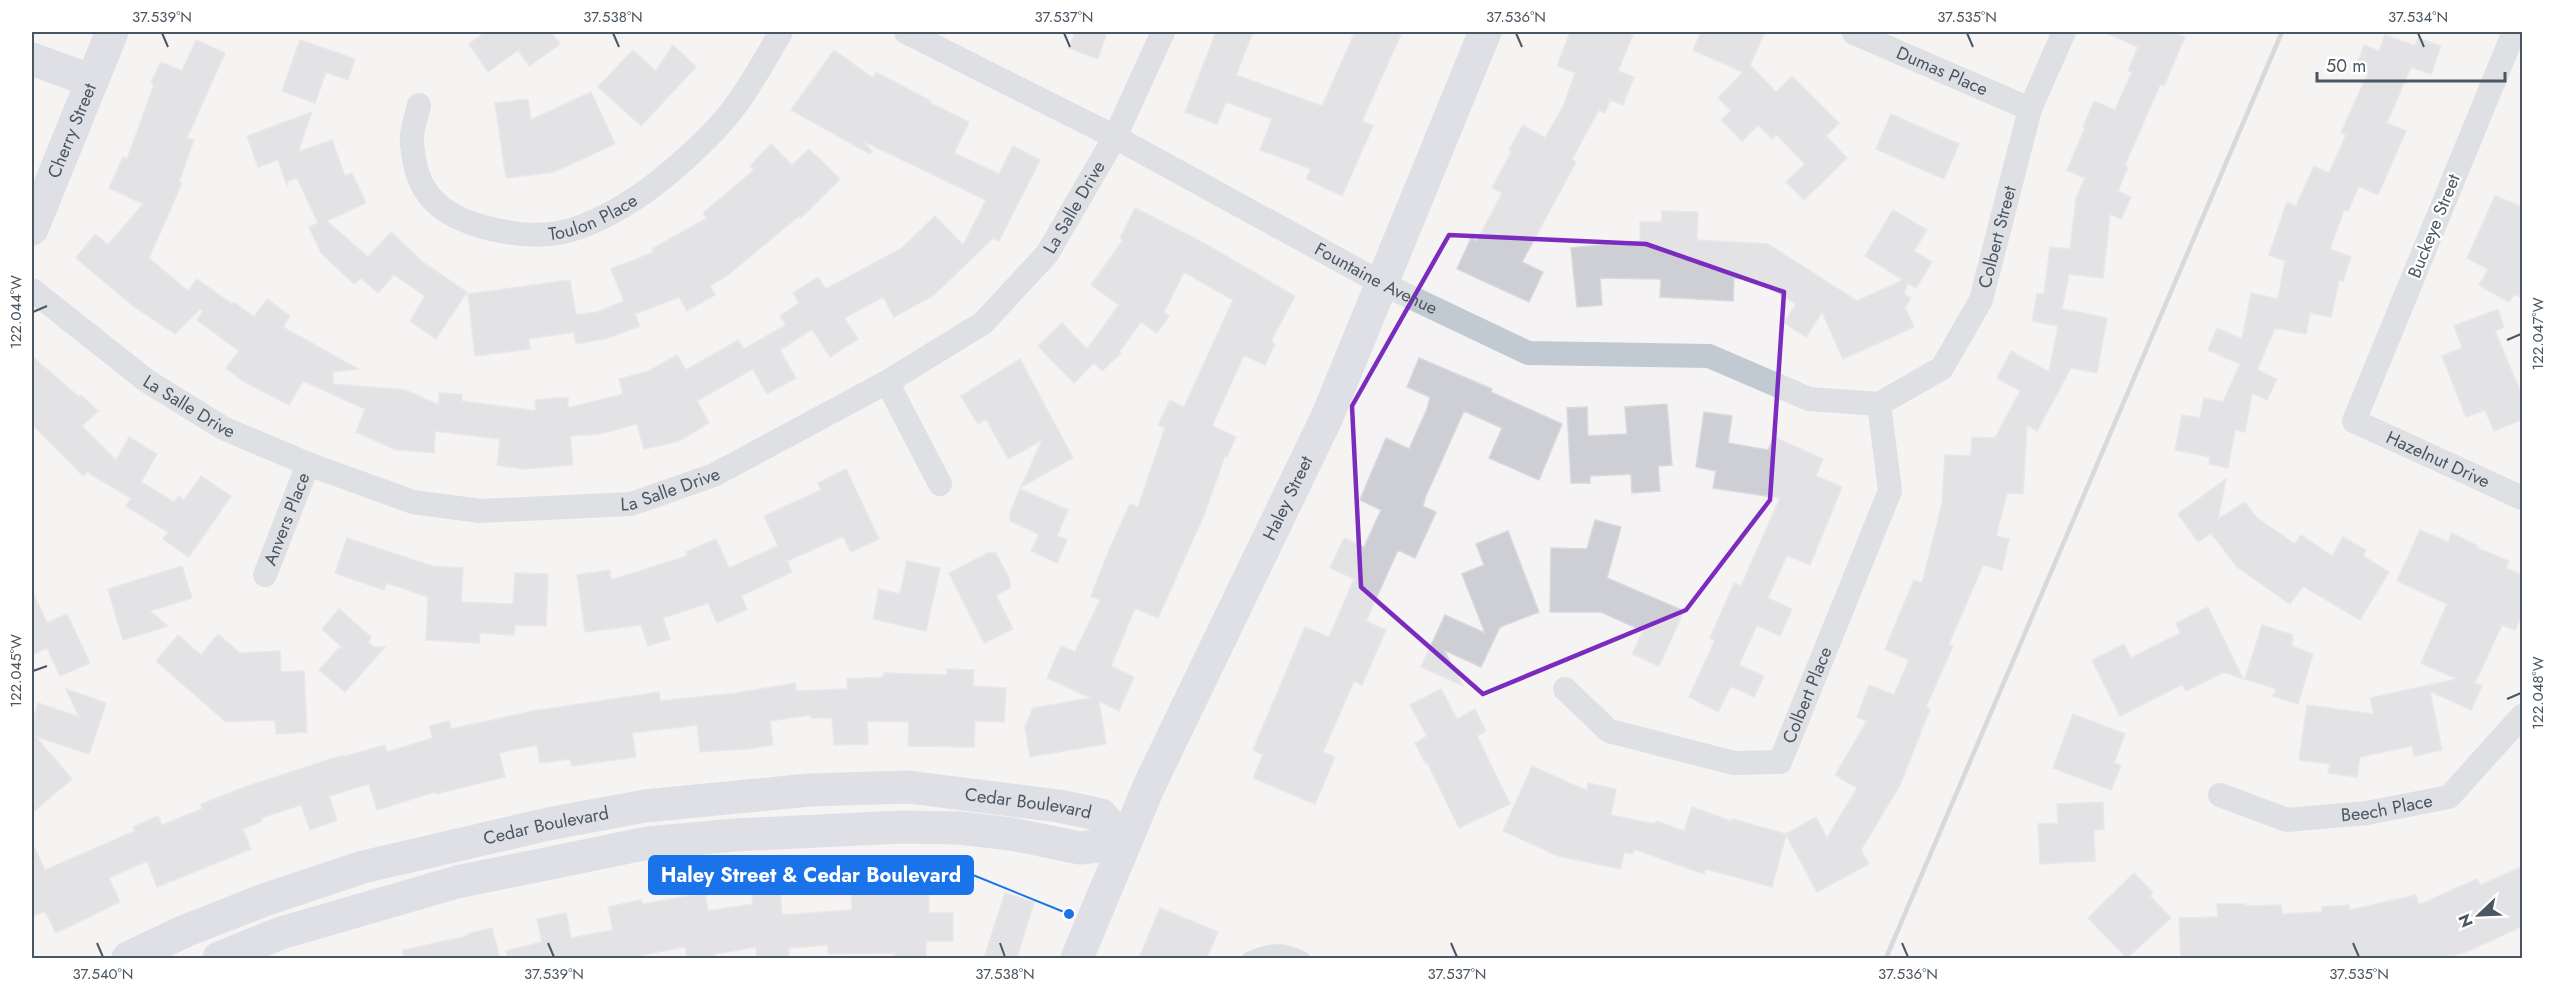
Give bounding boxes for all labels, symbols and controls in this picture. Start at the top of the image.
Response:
text: 37.539°N [132,6,192,28]
text: 37.538°N [583,6,643,28]
text: 37.537°N [1035,6,1093,28]
text: 37.536°N [1486,6,1546,28]
text: 37.535°N [1937,6,1997,28]
text: 37.534°N [2388,6,2448,28]
street label: Dumas Place [1892,40,1992,102]
scale bar [2317,45,2504,83]
text: 50 m [2326,53,2366,79]
street label: Cherry Street [41,79,103,182]
street label: La Salle Drive [1037,156,1112,259]
street label: Buckeye Street [2401,169,2467,282]
street label: Colbert Street [1972,182,2023,291]
street label: Toulon Place [547,187,642,247]
street label: Fountaine Avenue [1310,236,1442,321]
text: 122.044°W [5,275,27,349]
text: 122.047°W [2527,297,2549,370]
street label: La Salle Drive [138,369,239,445]
street label: Hazelnut Drive [2382,424,2494,495]
street label: Haley Street [1256,451,1320,545]
street label: La Salle Drive [620,461,725,517]
street label: Anvers Place [257,469,316,569]
text: 122.045°W [5,634,27,708]
street label: Colbert Place [1776,643,1838,747]
text: 122.048°W [2527,656,2549,730]
street label: Cedar Boulevard [963,781,1094,826]
street label: Beech Place [2340,788,2435,828]
street label: Cedar Boulevard [481,800,611,852]
callout: Haley Street & Cedar Boulevard [649,856,973,894]
text: Haley Street & Cedar Boulevard [661,861,961,890]
north arrow [2449,885,2509,945]
text: N [2453,910,2479,931]
text: 37.540°N [73,963,133,985]
text: 37.539°N [524,963,584,985]
text: 37.538°N [975,963,1035,985]
text: 37.537°N [1428,963,1486,985]
text: 37.536°N [1878,963,1938,985]
text: 37.535°N [2329,963,2389,985]

